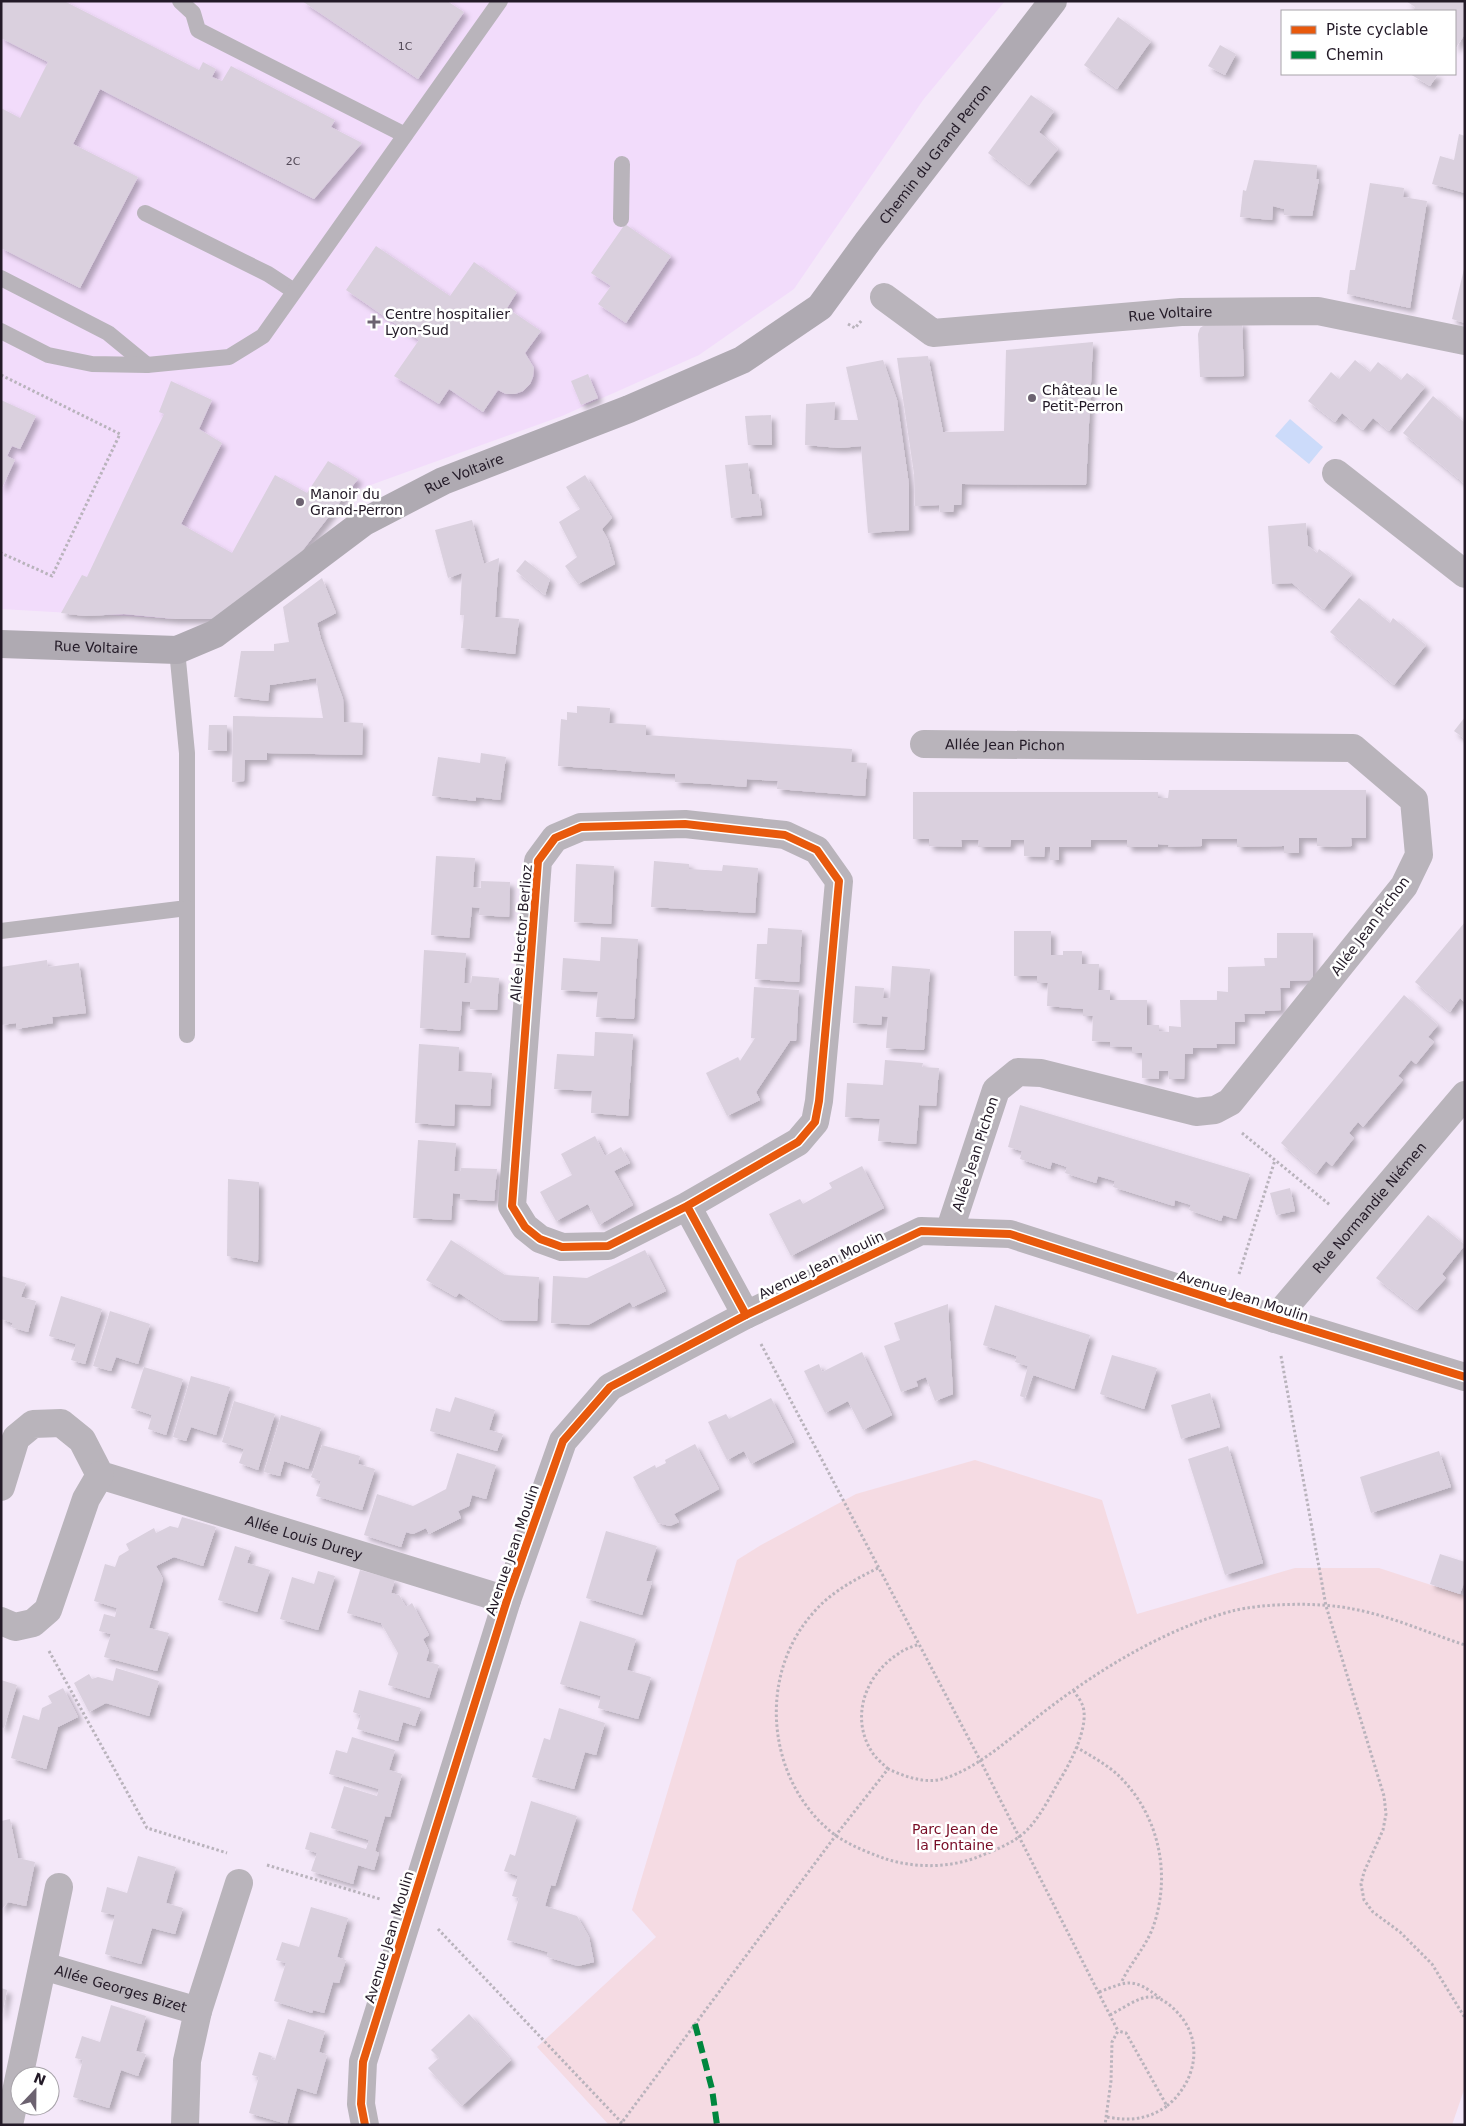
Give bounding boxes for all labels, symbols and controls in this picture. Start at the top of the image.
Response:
legend [1281,10,1456,75]
text: Piste cyclable [1326,21,1428,39]
house number: 1C [398,40,413,53]
text: Chemin [1326,46,1384,64]
street label: Chemin du Grand Perron [876,81,994,227]
house number: 2C [286,155,301,168]
street label: Rue Voltaire [1128,304,1212,324]
place label: Centre hospitalier Lyon-Sud [385,306,510,338]
marker: Centre hospitalier Lyon-Sud [367,315,381,329]
place label: Château le Petit-Perron [1042,382,1123,414]
marker: Château le Petit-Perron [1026,392,1038,404]
street label: Rue Voltaire [422,450,506,497]
place label: Manoir du Grand-Perron [310,486,403,518]
marker: Manoir du Grand-Perron [294,496,306,508]
street label: Rue Voltaire [54,638,138,657]
street label: Allée Jean Pichon [945,736,1065,753]
street label: Allée Hector Berlioz [507,864,535,1002]
street label: Allée Jean Pichon [1328,873,1412,979]
street label: Allée Jean Pichon [949,1095,1001,1213]
street label: Rue Normandie Niémen [1309,1139,1429,1276]
street label: Avenue Jean Moulin [756,1228,886,1302]
street label: Avenue Jean Moulin [1175,1267,1311,1325]
street label: Avenue Jean Moulin [482,1482,542,1618]
street label: Allée Louis Durey [243,1512,364,1563]
park label: Parc Jean de la Fontaine [912,1821,998,1853]
street label: Avenue Jean Moulin [361,1869,417,2005]
street label: Allée Georges Bizet [53,1962,189,2015]
north arrow [10,2066,60,2116]
text: N [31,2069,48,2089]

